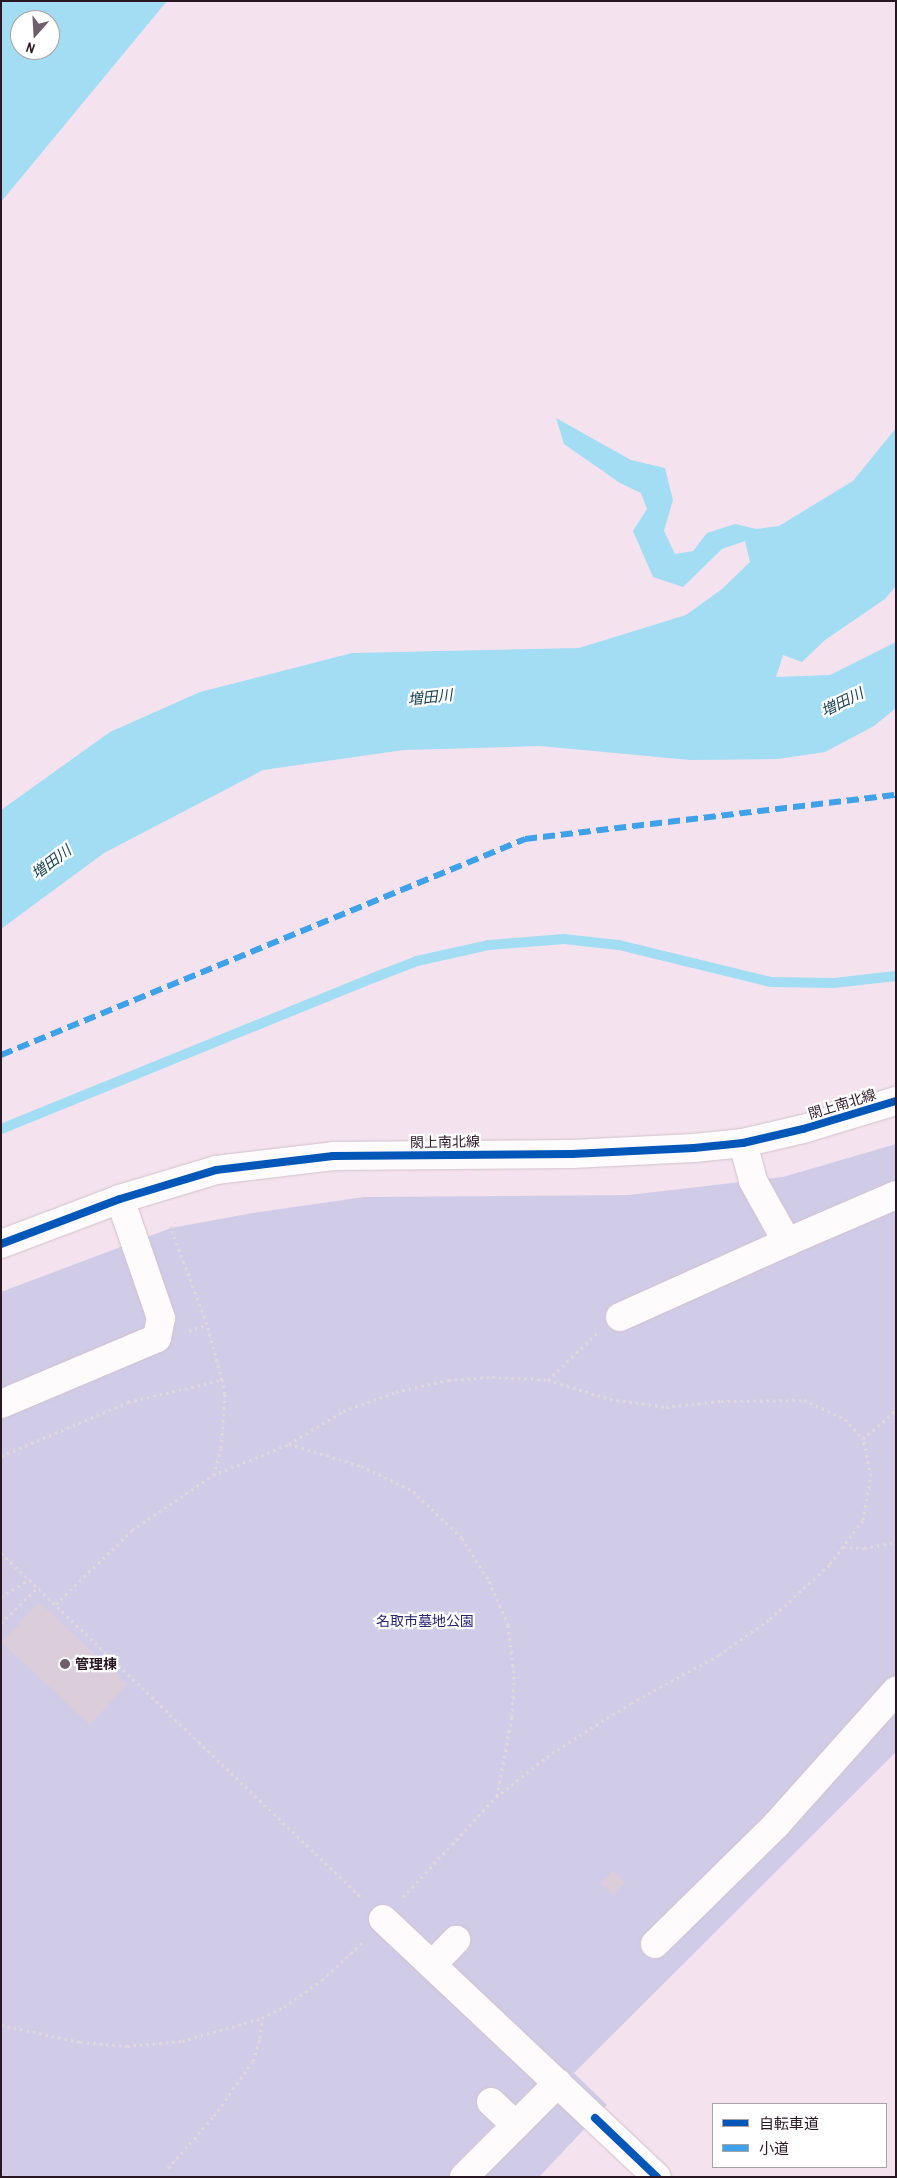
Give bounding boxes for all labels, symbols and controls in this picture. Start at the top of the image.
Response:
north arrow [10,10,60,60]
text: N [24,38,37,58]
water label: 増田川 [818,684,866,720]
water label: 増田川 [407,686,453,708]
water label: 増田川 [28,841,74,883]
street label: 閖上南北線 [806,1086,878,1122]
street label: 閖上南北線 [410,1133,480,1151]
park label: 名取市墓地公園 [376,1613,474,1629]
place label: 管理棟 [75,1656,117,1672]
marker: 管理棟 [59,1658,71,1670]
legend [712,2103,887,2168]
text: 自転車道 [759,2113,819,2134]
text: 小道 [759,2138,789,2159]

